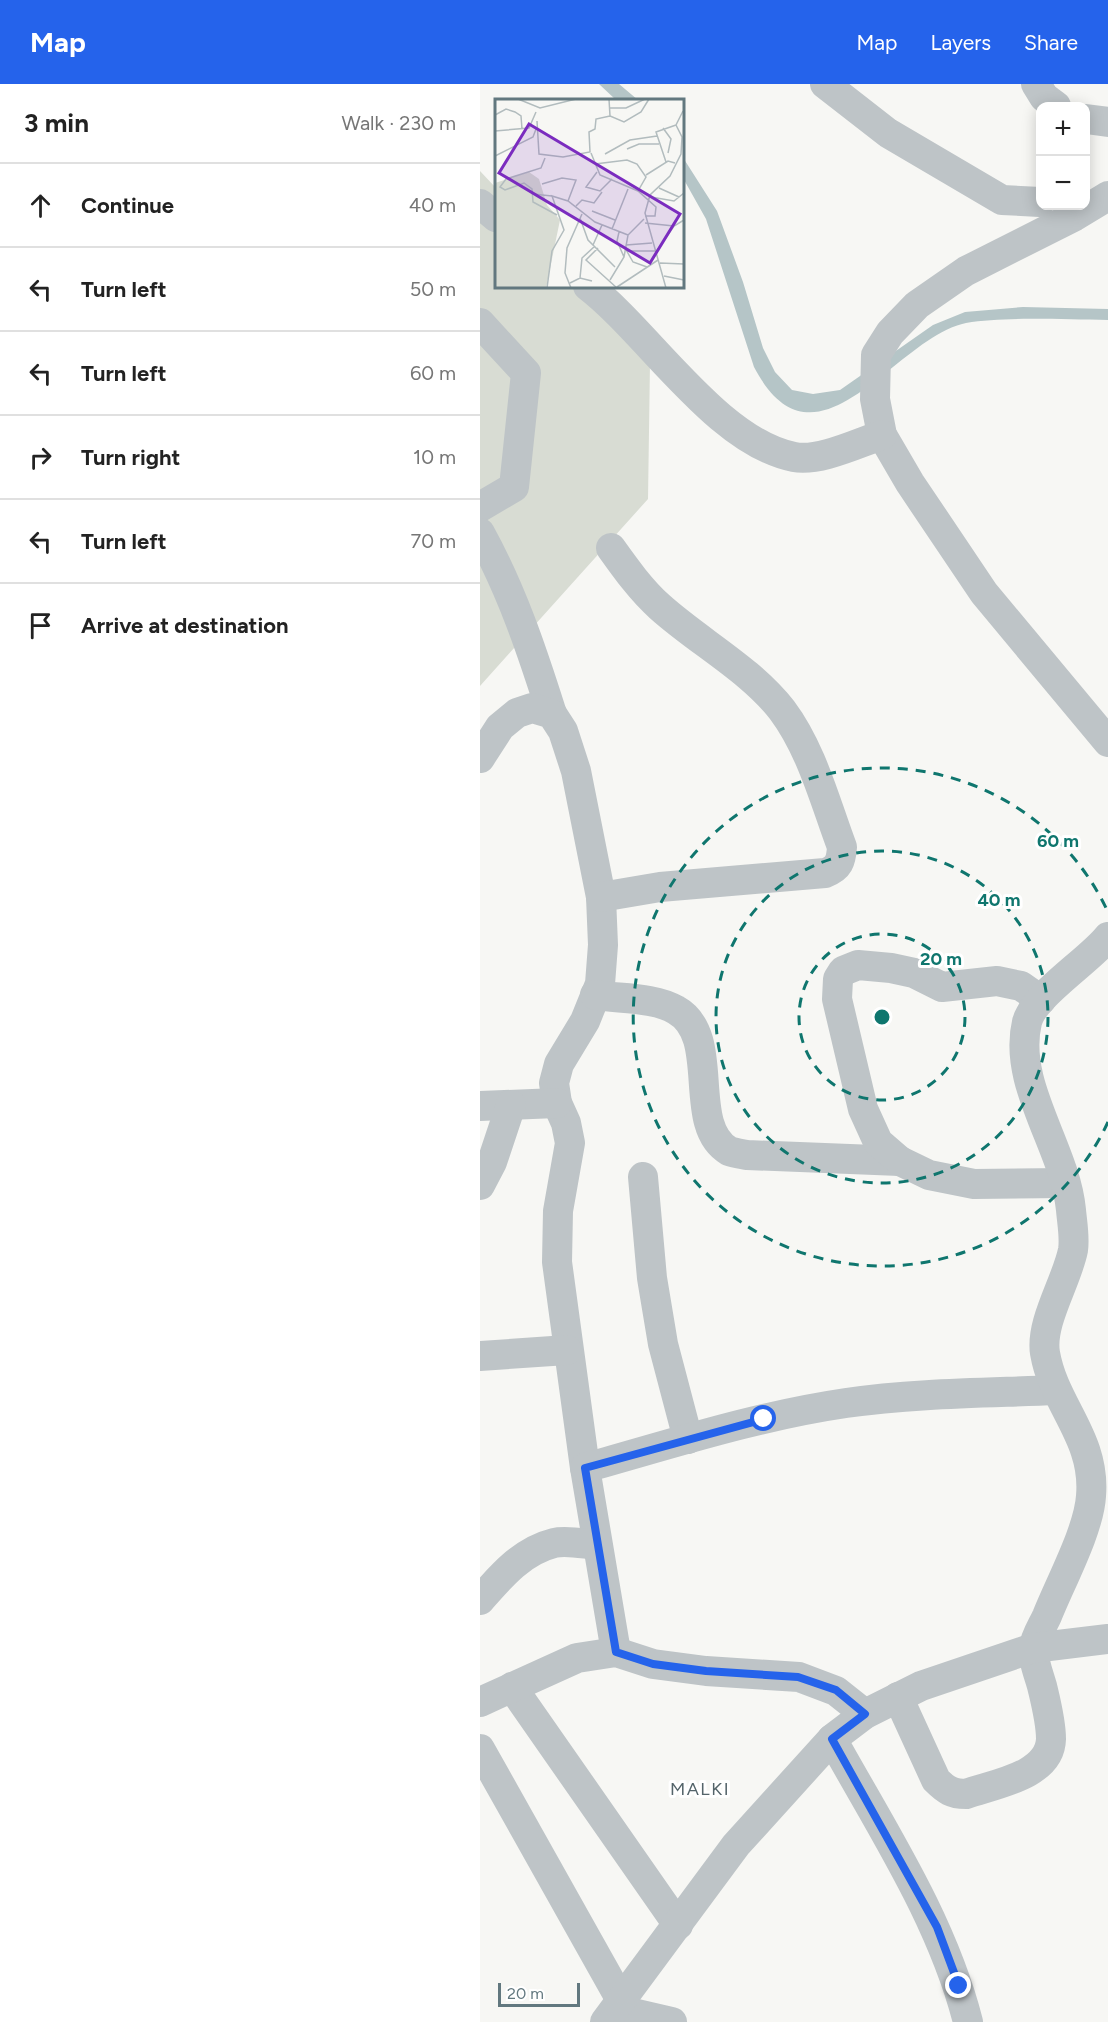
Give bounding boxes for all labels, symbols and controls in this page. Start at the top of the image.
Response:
text: Map [30,25,86,59]
text: Map [857,30,897,55]
text: Layers [930,30,991,55]
text: Share [1024,30,1078,55]
inset map [495,99,684,288]
map controls [1036,102,1090,210]
button: + [1036,102,1090,156]
text: 3 min [24,107,89,139]
text: Walk · 230 m [342,111,456,135]
button: − [1036,156,1090,210]
icon: ahead [24,189,57,222]
text: Continue [81,192,174,219]
text: 40 m [409,193,456,217]
icon: left [24,273,57,306]
text: Turn left [81,276,167,303]
text: 50 m [410,277,456,301]
icon: left [24,357,57,390]
text: Turn left [81,360,167,387]
text: 60 m [410,361,456,385]
icon: right [24,441,57,474]
text: Turn right [81,444,180,471]
text: 10 m [413,445,456,469]
icon: left [24,525,57,558]
text: Turn left [81,528,167,555]
text: 70 m [410,529,456,553]
icon: arrive [24,609,57,642]
text: Arrive at destination [81,612,289,639]
text: 60 m [1037,830,1079,852]
text: 40 m [977,889,1021,911]
text: 20 m [920,948,962,970]
centre of rings [872,1007,892,1027]
route start [750,1405,776,1431]
district label: MALKI [670,1778,730,1800]
route end [945,1972,971,1998]
scale bar [498,1980,580,2008]
text: 20 m [507,1984,544,2003]

